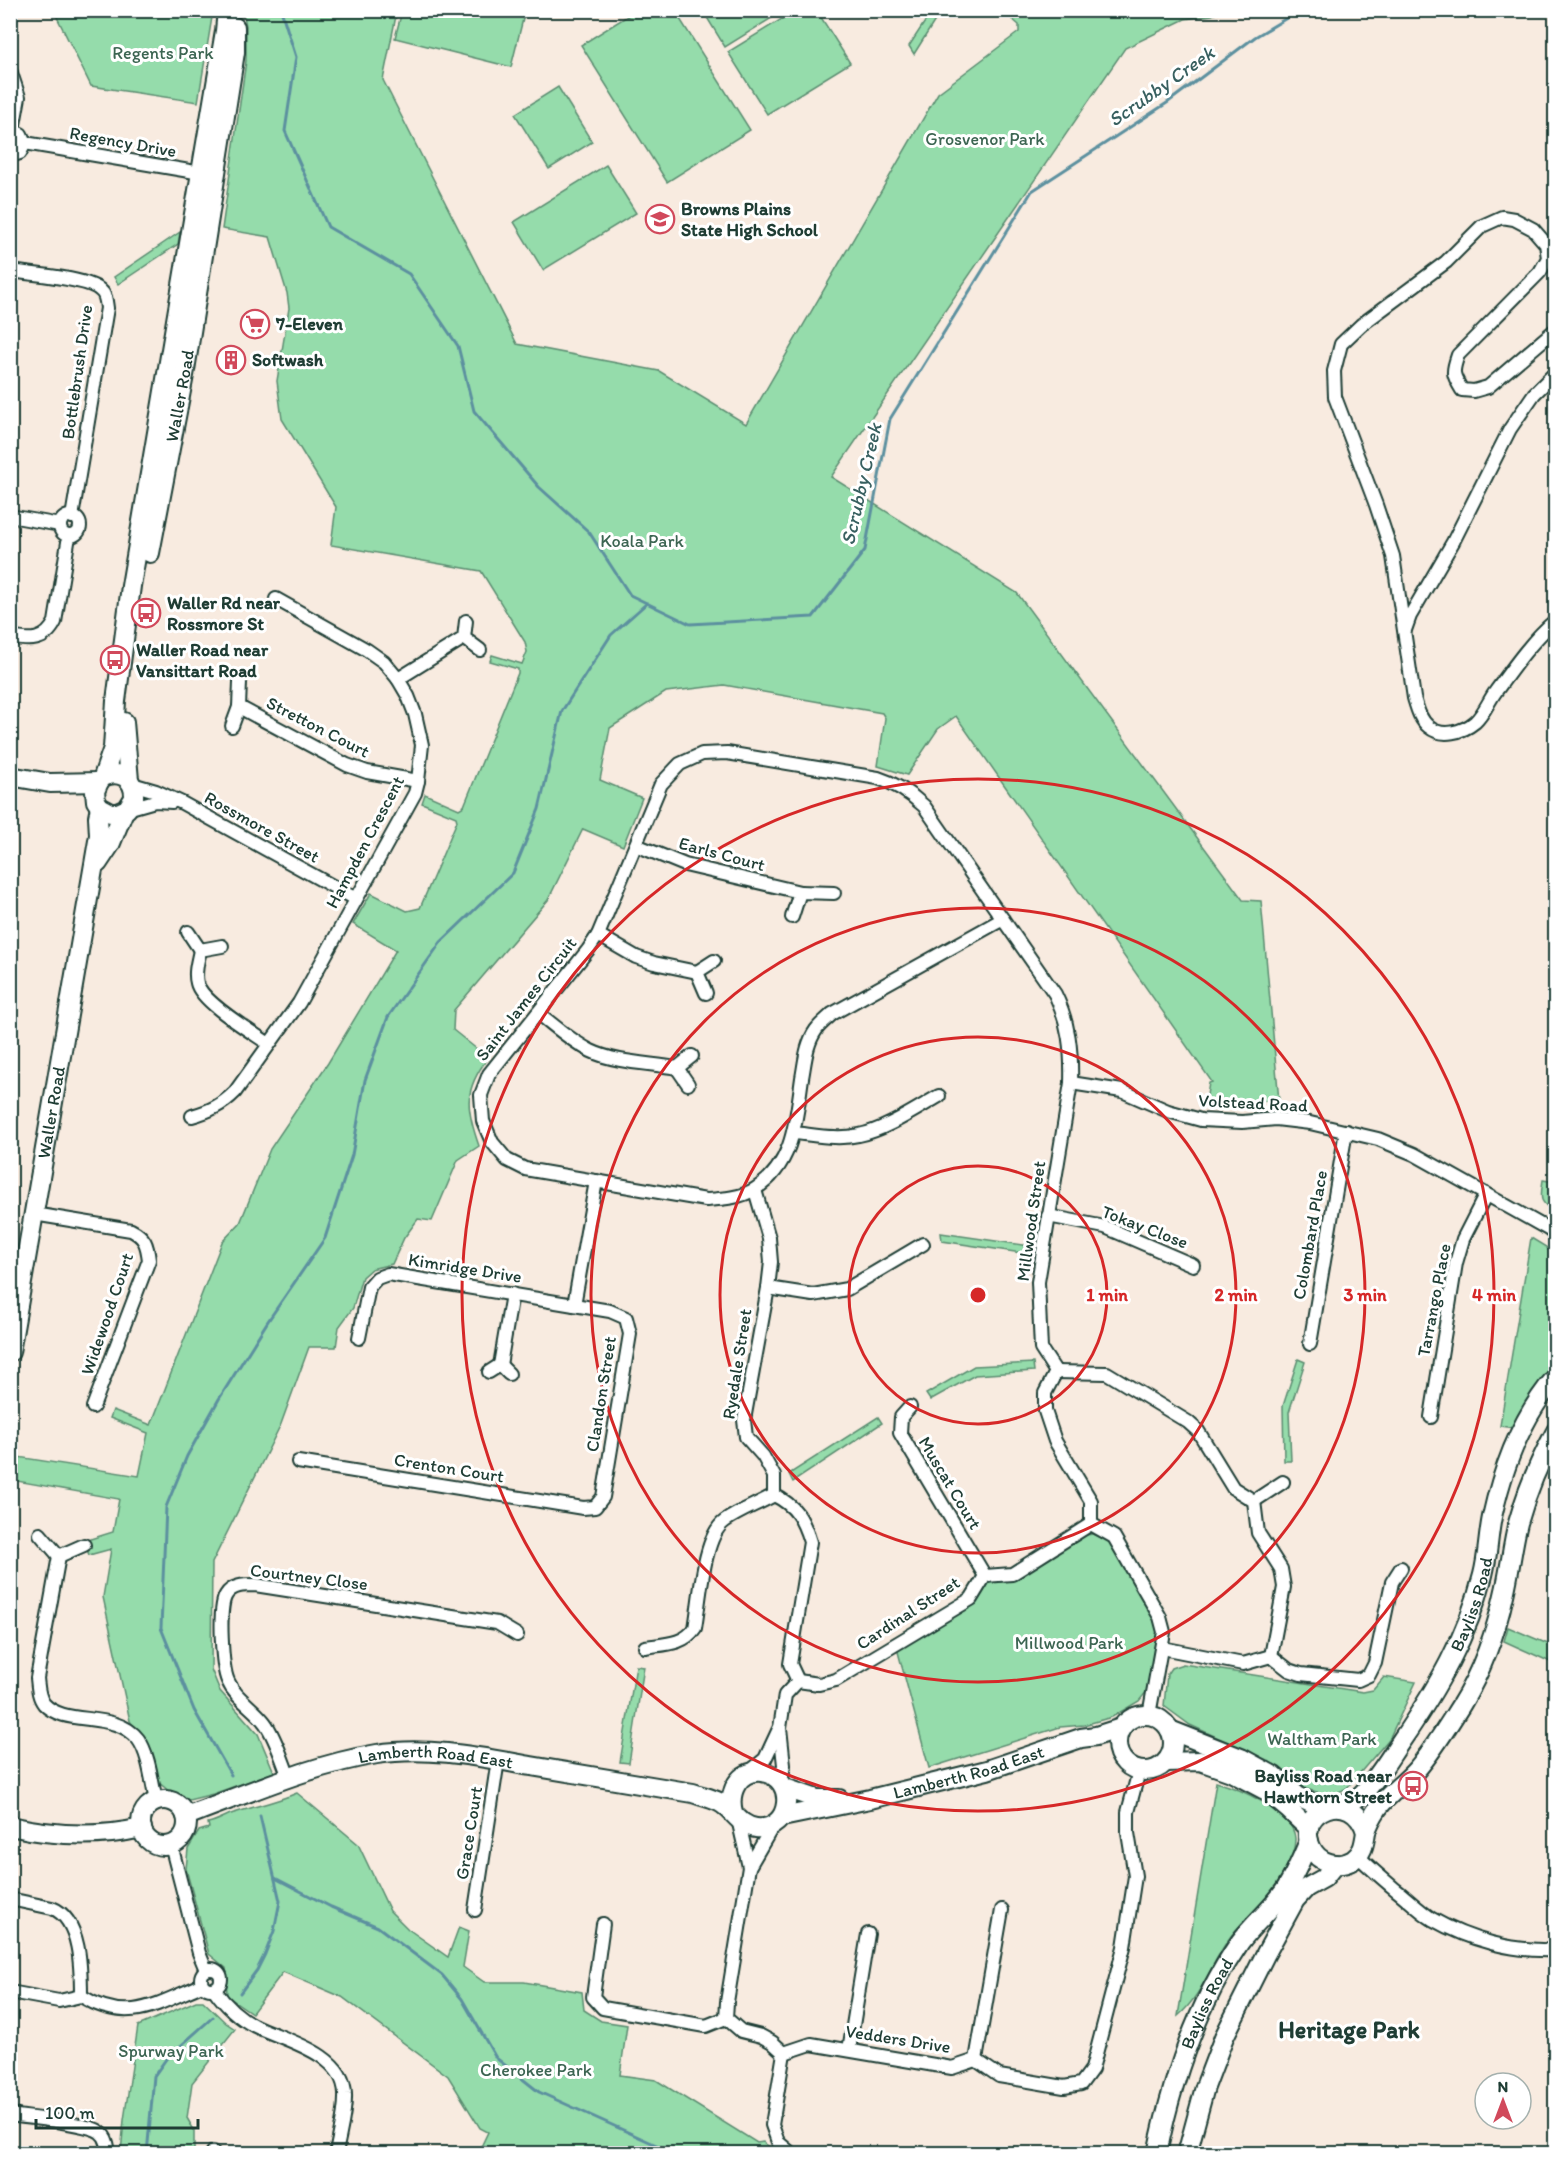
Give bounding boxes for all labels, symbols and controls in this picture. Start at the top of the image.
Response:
water label: Scrubby Creek [1103,40,1220,131]
park label: Regents Park [112,42,214,64]
street label: Regency Drive [68,122,178,162]
park label: Grosvenor Park [925,128,1045,150]
place label: Browns Plains State High School [681,198,819,241]
school or university icon: Browns Plains State High School [644,203,676,235]
street label: Bottlebrush Drive [57,303,97,441]
supermarket icon: 7-Eleven [239,308,271,340]
place label: 7-Eleven [275,313,344,335]
building icon: Softwash [215,344,247,376]
street label: Waller Road [160,348,199,444]
place label: Softwash [252,349,324,371]
water label: Scrubby Creek [835,419,887,547]
park label: Koala Park [600,530,685,552]
place label: Waller Rd near Rossmore St [167,592,281,635]
bus stop icon: Waller Rd near Rossmore St [130,597,162,629]
place label: Waller Road near Vansittart Road [136,639,269,682]
bus stop icon: Waller Road near Vansittart Road [99,644,131,676]
street label: Stretton Court [263,692,374,763]
street label: Hampden Crescent [321,772,409,912]
street label: Rossmore Street [201,786,324,868]
street label: Earls Court [677,832,768,876]
street label: Saint James Circuit [471,932,581,1065]
street label: Waller Road [32,1065,70,1160]
street label: Volstead Road [1198,1089,1309,1117]
street label: Millwood Street [1012,1159,1050,1283]
street label: Colombard Place [1288,1169,1332,1301]
street label: Tokay Close [1099,1200,1191,1254]
street label: Tarrango Place [1412,1242,1456,1358]
street label: Kimridge Drive [407,1248,523,1288]
street label: Widewood Court [76,1250,138,1378]
text: 1 min [1086,1284,1128,1306]
text: 2 min [1215,1284,1258,1306]
text: 3 min [1343,1284,1387,1306]
text: 4 min [1472,1284,1517,1306]
centre of rings [968,1285,988,1305]
street label: Ryedale Street [717,1307,757,1421]
street label: Clandon Street [581,1334,621,1453]
street label: Muscat Court [914,1433,986,1534]
street label: Crenton Court [392,1448,506,1488]
street label: Bayliss Road [1445,1555,1497,1655]
street label: Courtney Close [249,1559,369,1595]
street label: Cardinal Street [852,1571,964,1655]
park label: Millwood Park [1015,1632,1124,1654]
park label: Waltham Park [1267,1728,1377,1750]
street label: Lamberth Road East [356,1740,515,1774]
street label: Lamberth Road East [891,1740,1047,1804]
place label: Bayliss Road near Hawthorn Street [1255,1765,1393,1808]
bus stop icon: Bayliss Road near Hawthorn Street [1397,1770,1429,1802]
street label: Grace Court [451,1784,487,1881]
street label: Bayliss Road [1176,1954,1238,2052]
district label: Heritage Park [1278,2015,1421,2045]
street label: Vedders Drive [844,2020,952,2058]
park label: Spurway Park [118,2040,225,2062]
park label: Cherokee Park [480,2059,592,2081]
north arrow [1473,2071,1533,2131]
text: N [1498,2077,1508,2096]
scale bar [36,2092,198,2130]
text: 100 m [45,2102,95,2124]

